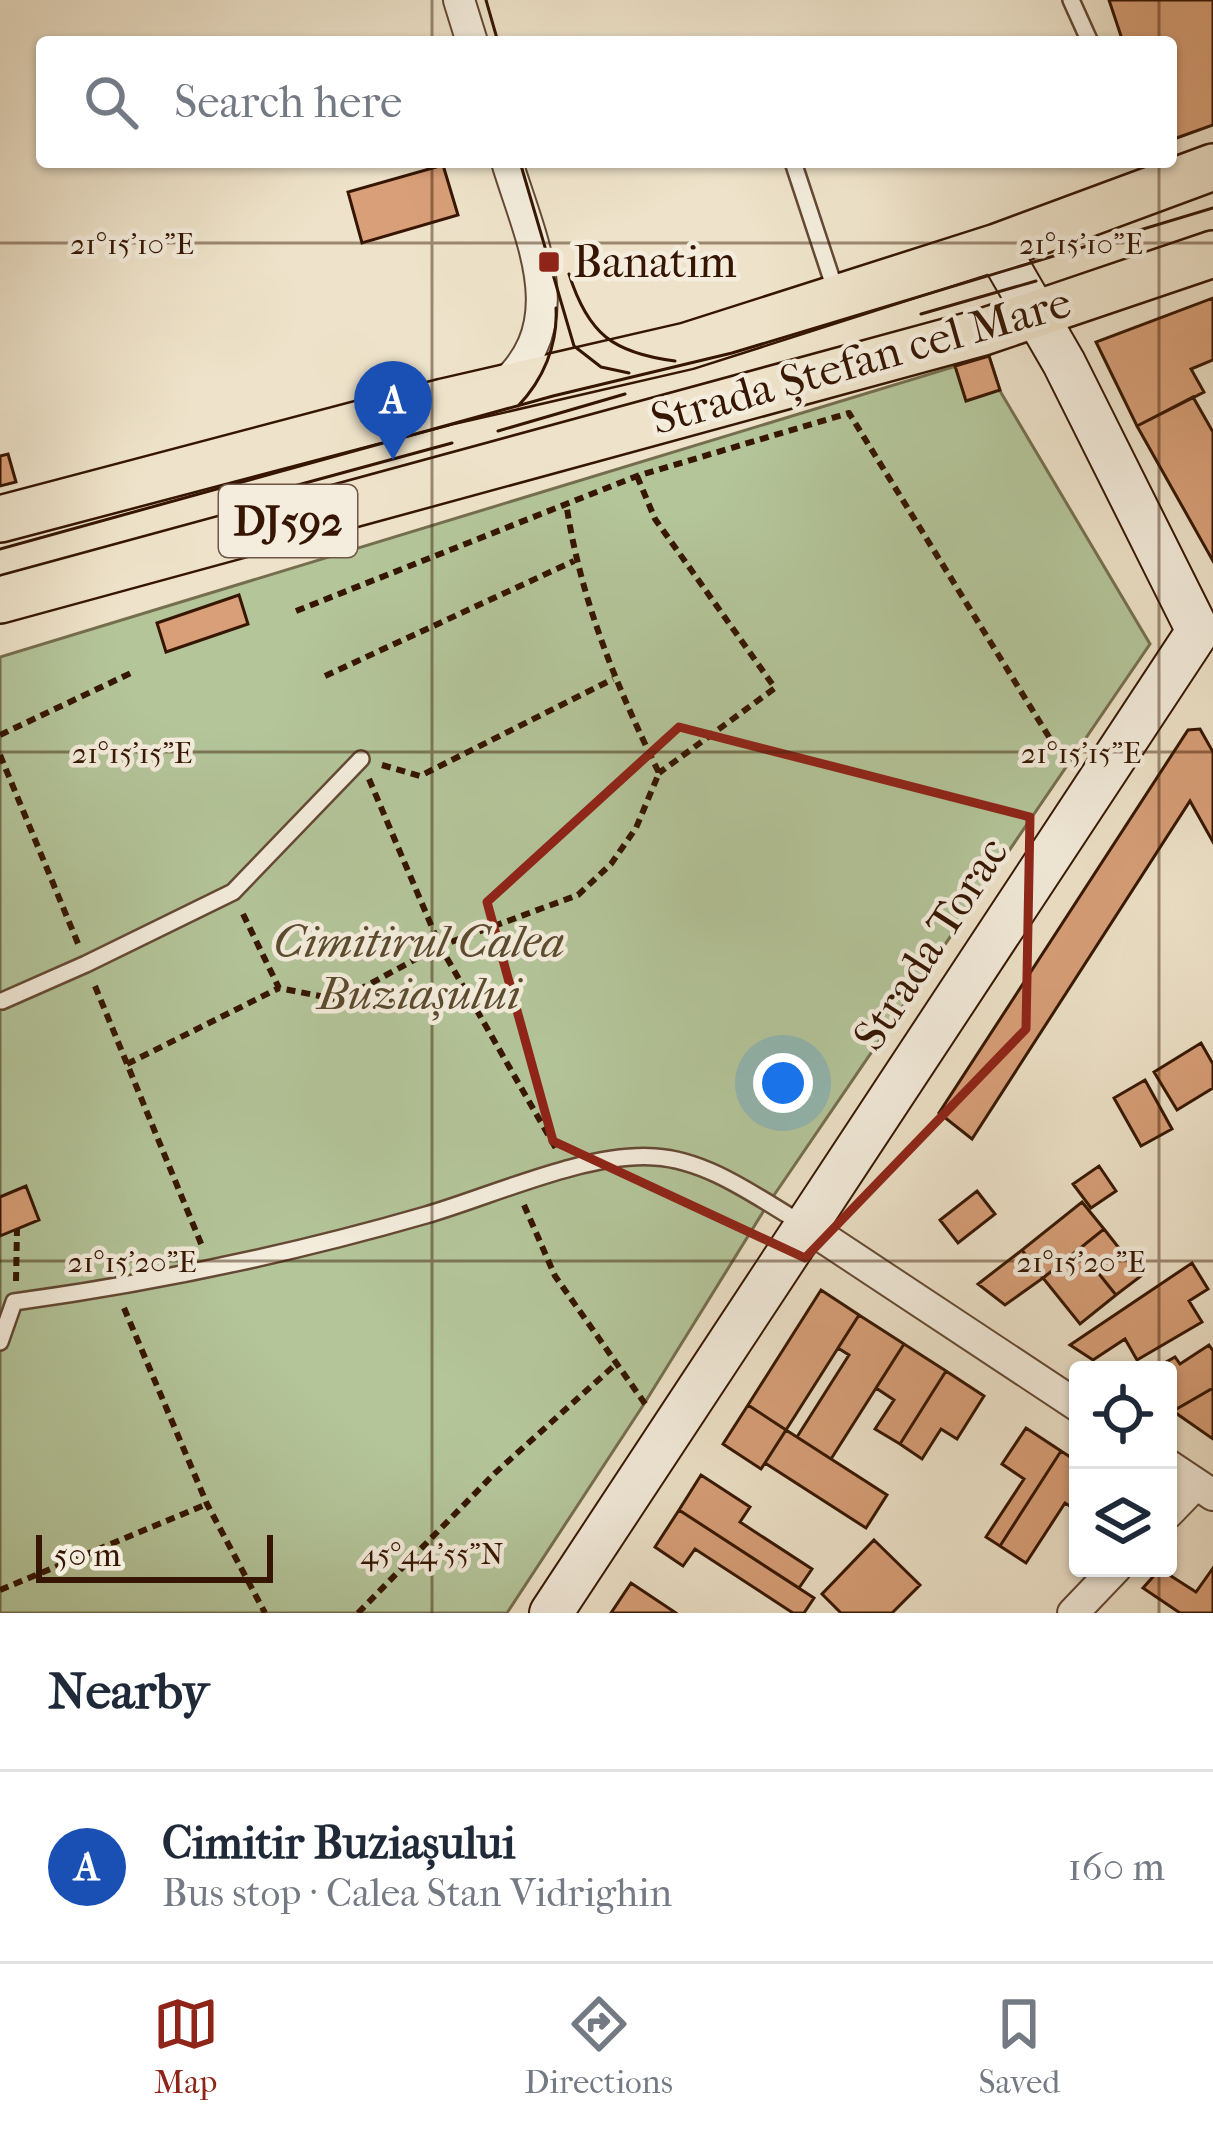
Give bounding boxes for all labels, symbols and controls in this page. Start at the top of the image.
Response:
search box [36,36,1177,168]
icon: search [78,69,144,135]
text: Search here [174,76,402,129]
text: 21°15'10"E [70,227,194,262]
text: 21°15'10"E [1019,227,1143,262]
place label: Banatim [573,236,737,289]
marker: Banatim [536,249,562,275]
street label: Strada Ștefan cel Mare [645,276,1077,446]
pin: A [354,361,432,460]
road number: DJ592 [219,485,357,557]
text: 21°15'15"E [72,736,192,771]
text: 21°15'15"E [1021,736,1141,771]
street label: Strada Torac [843,828,1019,1060]
park label: Cimitirul Calea Buziașului [274,916,564,1021]
your location [753,1053,813,1113]
text: 21°15'20"E [67,1245,197,1280]
text: 21°15'20"E [1016,1245,1146,1280]
map controls [1069,1361,1177,1577]
button: locate [1069,1361,1177,1469]
button: layers [1069,1469,1177,1577]
scale bar [36,1529,273,1582]
text: 50 m [54,1536,121,1575]
text: 45°44'55"N [360,1537,504,1572]
text: Nearby [48,1661,209,1721]
text: Cimitir Buziașului [162,1817,516,1870]
text: A [74,1844,100,1890]
text: 160 m [1068,1844,1165,1890]
text: Bus stop · Calea Stan Vidrighin [162,1870,672,1916]
tab: Map [153,1991,219,2102]
tab: Directions [524,1991,673,2102]
tab: Saved [978,1991,1060,2102]

